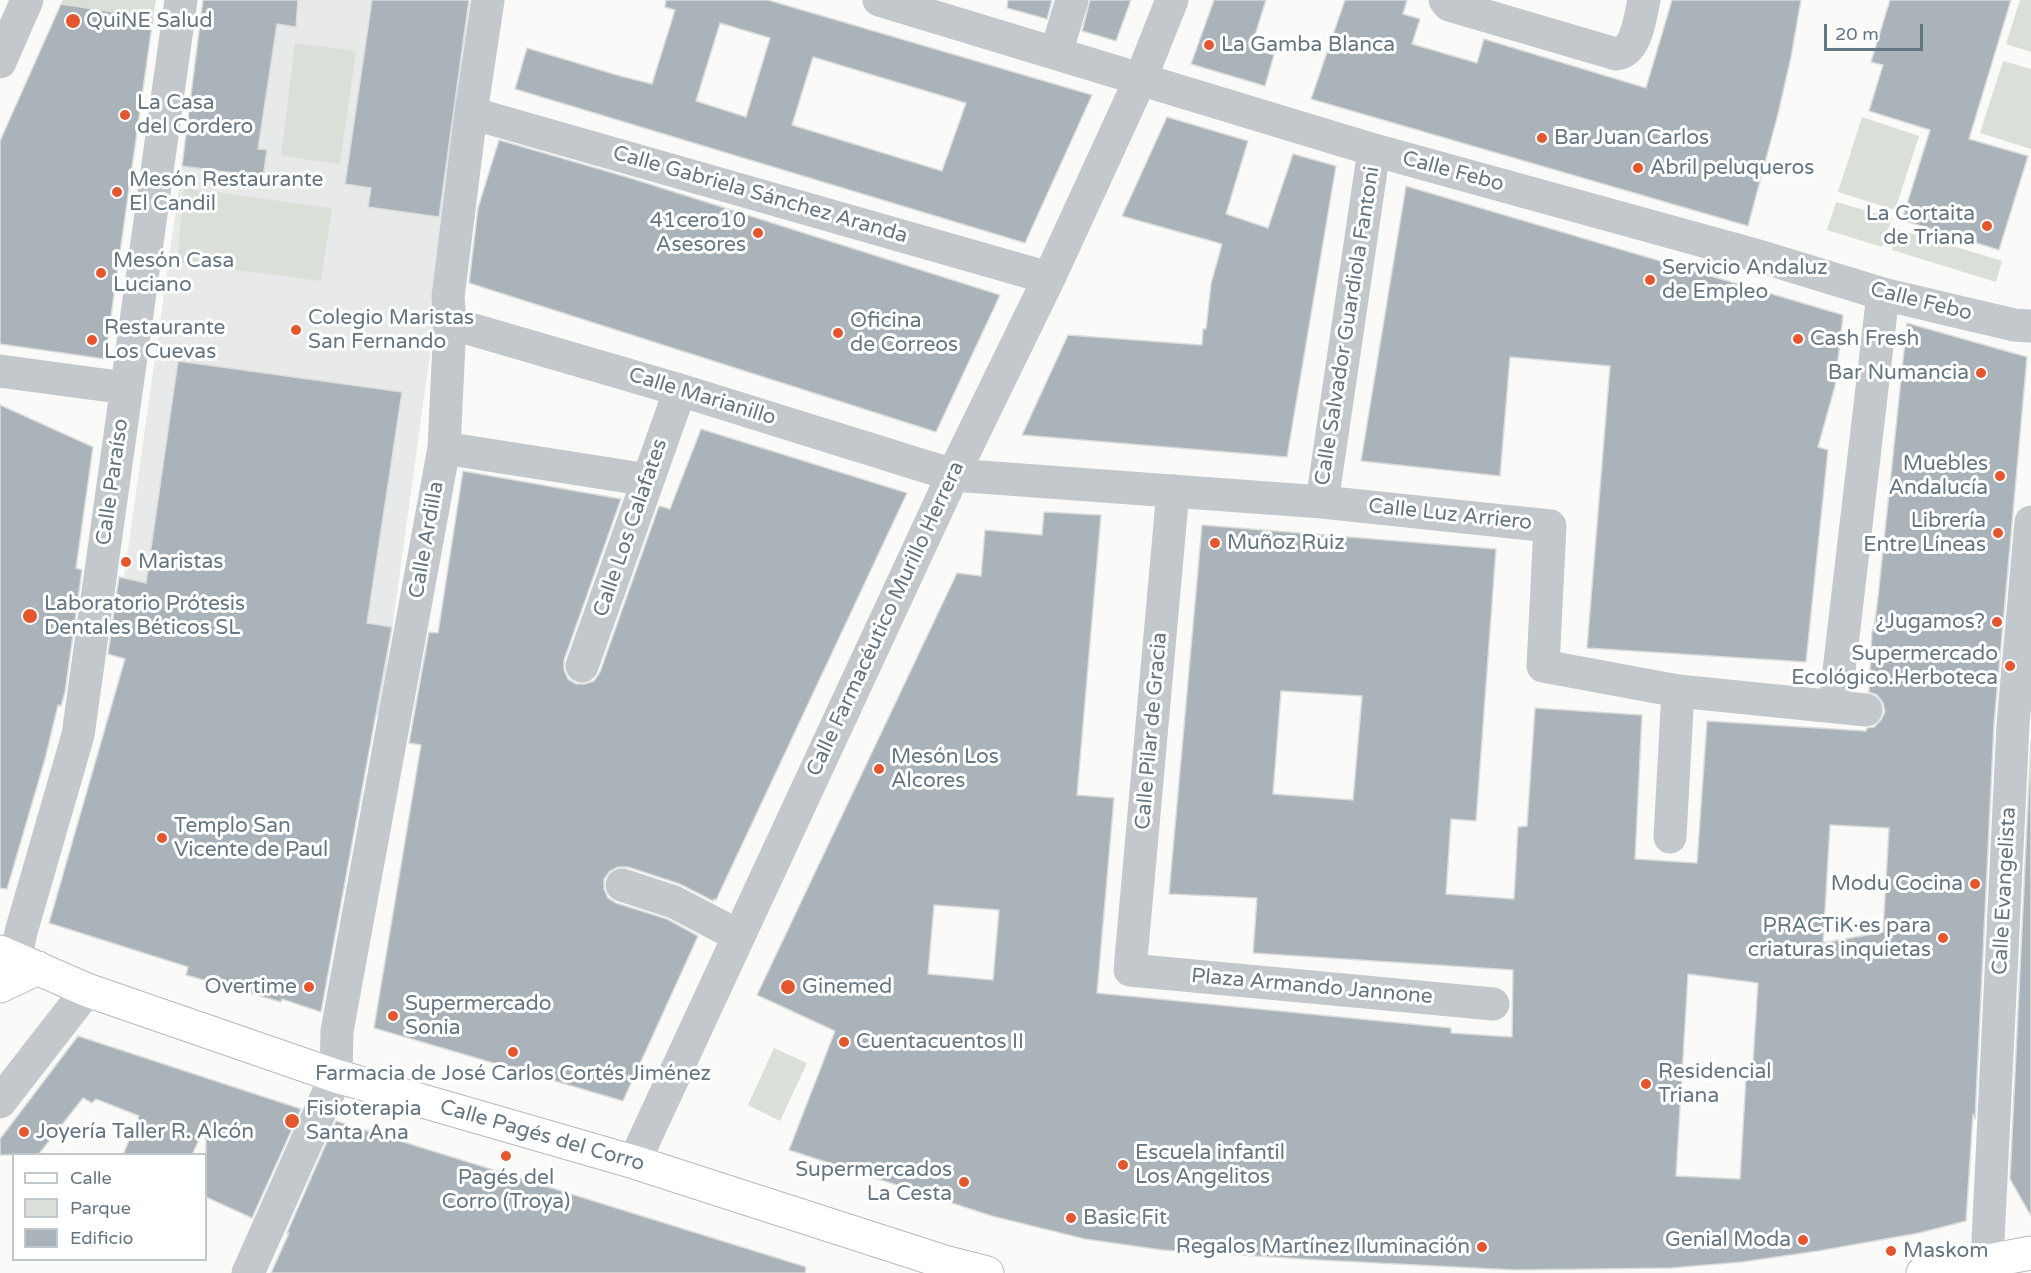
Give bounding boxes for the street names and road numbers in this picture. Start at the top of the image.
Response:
street label: Calle Gabriela Sánchez Aranda [610,141,910,249]
street label: Calle Febo [1399,146,1507,198]
street label: Calle Salvador Guardiola Fantoni [1310,165,1386,487]
street label: Calle Febo [1867,277,1975,327]
street label: Calle Marianillo [625,363,779,431]
street label: Calle Paraíso [92,417,134,547]
street label: Calle Los Calafates [589,436,673,620]
street label: Calle Farmacéutico Murillo Herrera [802,458,970,780]
street label: Calle Ardilla [404,480,450,600]
street label: Calle Luz Arriero [1367,494,1533,536]
street label: Calle Pilar de Gracia [1131,631,1173,831]
street label: Calle Evangelista [1988,806,2022,976]
street label: Plaza Armando Jannone [1190,964,1434,1010]
street label: Calle Pagés del Corro [437,1095,647,1177]

